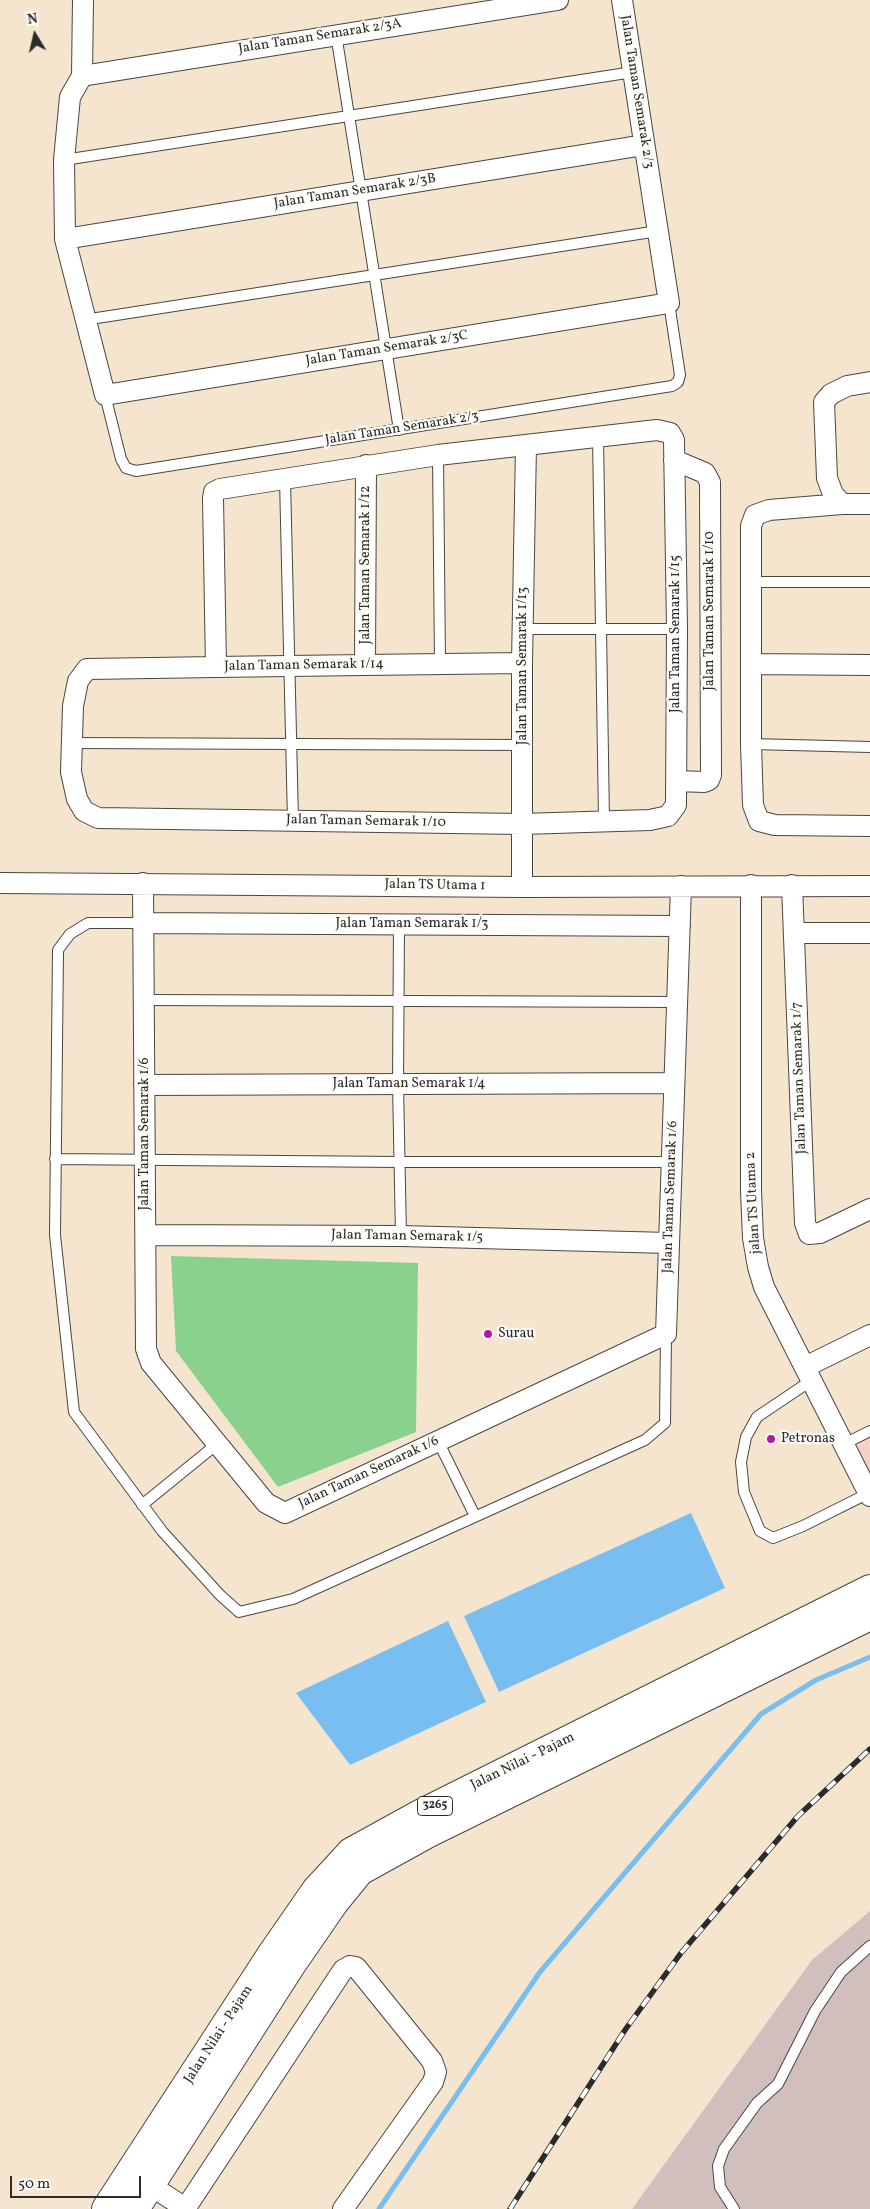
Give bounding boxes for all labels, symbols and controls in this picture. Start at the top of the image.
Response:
north arrow [10,10,60,60]
text: N [26,10,39,30]
street label: Jalan Taman Semarak 2/3 [616,14,656,170]
street label: Jalan Taman Semarak 2/3A [237,16,403,58]
street label: Jalan Taman Semarak 2/3B [273,171,437,213]
street label: Jalan Taman Semarak 2/3C [305,328,469,370]
street label: Jalan Taman Semarak 2/3 [324,409,480,449]
street label: Jalan Taman Semarak 1/12 [358,486,374,644]
street label: Jalan Taman Semarak 1/10 [702,531,718,691]
street label: Jalan Taman Semarak 1/15 [668,555,684,713]
street label: Jalan Taman Semarak 1/13 [515,587,531,745]
street label: Jalan Taman Semarak 1/14 [224,656,384,676]
street label: Jalan Taman Semarak 1/10 [286,812,446,832]
street label: Jalan TS Utama 1 [384,877,486,895]
street label: Jalan Taman Semarak 1/3 [335,916,489,932]
street label: Jalan Taman Semarak 1/7 [789,1001,811,1155]
street label: Jalan Taman Semarak 1/6 [137,1058,153,1210]
street label: Jalan Taman Semarak 1/4 [333,1076,485,1092]
street label: Jalan Taman Semarak 1/6 [660,1120,682,1274]
street label: jalan TS Utama 2 [743,1151,765,1255]
street label: Jalan Taman Semarak 1/5 [331,1227,483,1247]
place label: Surau [498,1326,534,1342]
marker: Surau [482,1328,494,1340]
place label: Petronas [781,1431,835,1447]
street label: Jalan Taman Semarak 1/6 [296,1433,442,1513]
marker: Petronas [765,1433,777,1445]
street label: Jalan Nilai - Pajam [468,1730,578,1794]
road number: 3265 [418,1796,452,1815]
street label: Jalan Nilai - Pajam [181,1983,257,2087]
scale bar [12,2166,144,2198]
text: 50 m [18,2174,50,2195]

